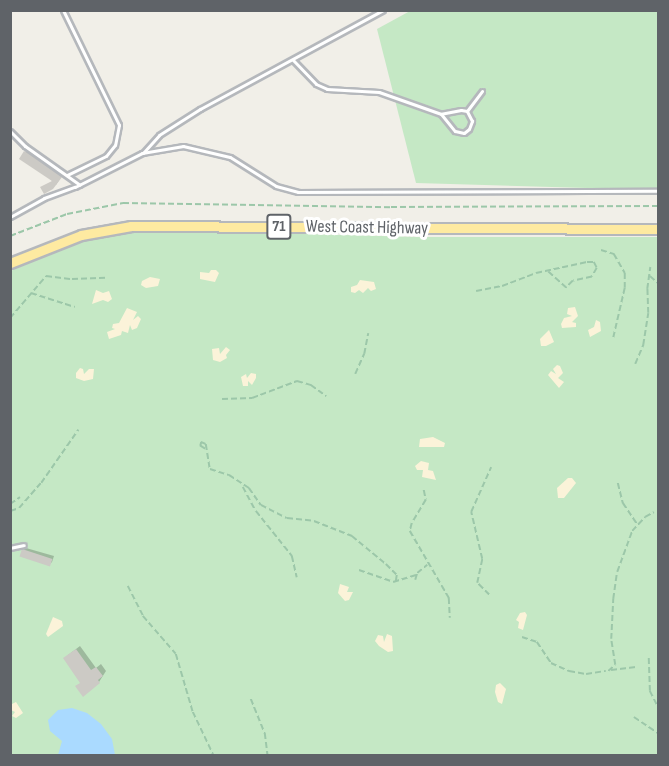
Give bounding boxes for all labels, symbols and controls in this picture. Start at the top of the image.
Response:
road number: 71 [266,214,292,240]
street label: West Coast Highway [306,216,428,240]

